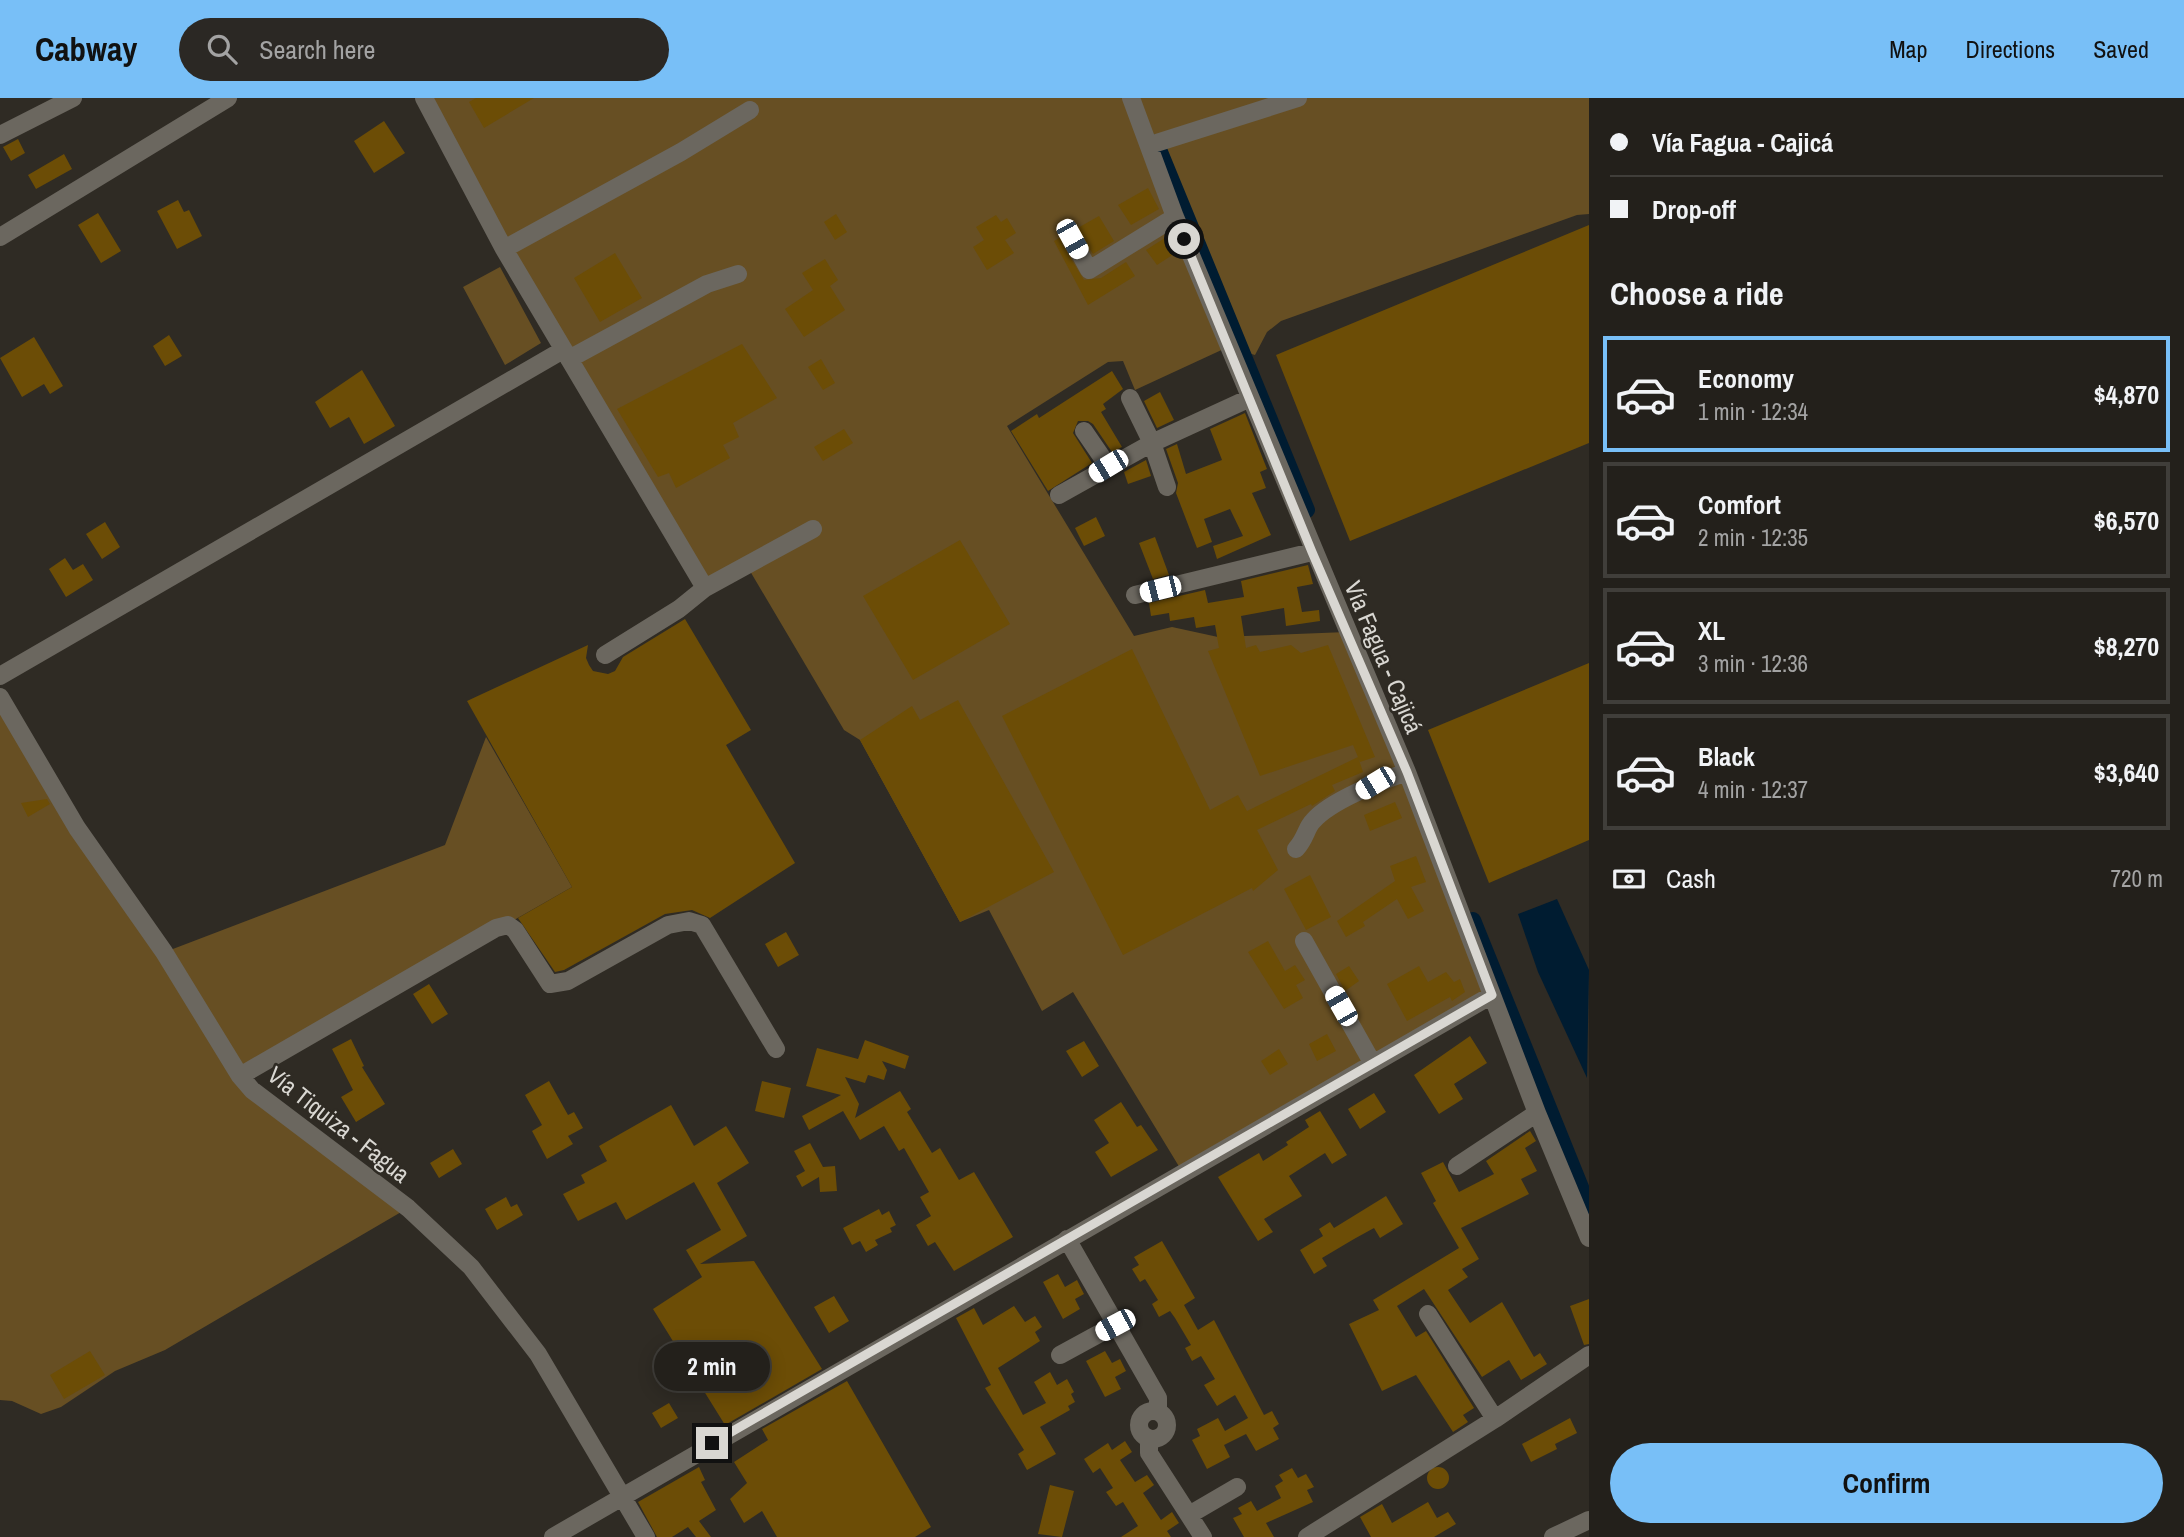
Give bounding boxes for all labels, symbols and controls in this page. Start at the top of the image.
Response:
search box [179,18,669,81]
text: Cabway [35,27,137,71]
icon: search [203,30,241,68]
text: Search here [259,32,375,67]
text: Map [1889,33,1927,65]
text: Directions [1965,33,2055,65]
text: Saved [2093,33,2149,65]
text: Vía Fagua - Cajicá [1652,125,1833,160]
text: Drop-off [1652,192,1736,227]
car [1053,216,1092,262]
route start [1168,223,1200,255]
text: Choose a ride [1610,272,1784,315]
text: Economy [1698,361,1794,396]
icon: car [1614,363,1677,426]
text: $4,870 [2094,377,2159,412]
text: 1 min · 12:34 [1698,396,1808,427]
car [1085,446,1132,486]
text: Comfort [1698,487,1781,522]
icon: car [1614,489,1677,552]
text: $6,570 [2094,503,2159,538]
text: 2 min · 12:35 [1698,522,1808,553]
car [1138,574,1183,604]
street label: Vía Fagua - Cajicá [1337,576,1431,738]
text: XL [1698,613,1725,648]
icon: car [1614,615,1677,678]
text: $8,270 [2094,629,2159,664]
text: 3 min · 12:36 [1698,648,1808,679]
text: Black [1698,739,1755,774]
icon: car [1614,741,1677,804]
text: $3,640 [2094,755,2159,790]
car [1352,763,1399,803]
text: 4 min · 12:37 [1698,774,1808,805]
icon: cash [1610,860,1648,898]
text: Cash [1666,861,1716,896]
text: 720 m [2111,863,2163,894]
car [1322,983,1361,1029]
street label: Vía Tiquiza - Fagua [261,1058,417,1190]
car [1092,1306,1139,1344]
callout: 2 min [654,1342,770,1390]
text: 2 min [687,1351,737,1382]
route end [696,1427,728,1459]
button: Confirm [1610,1443,2163,1523]

